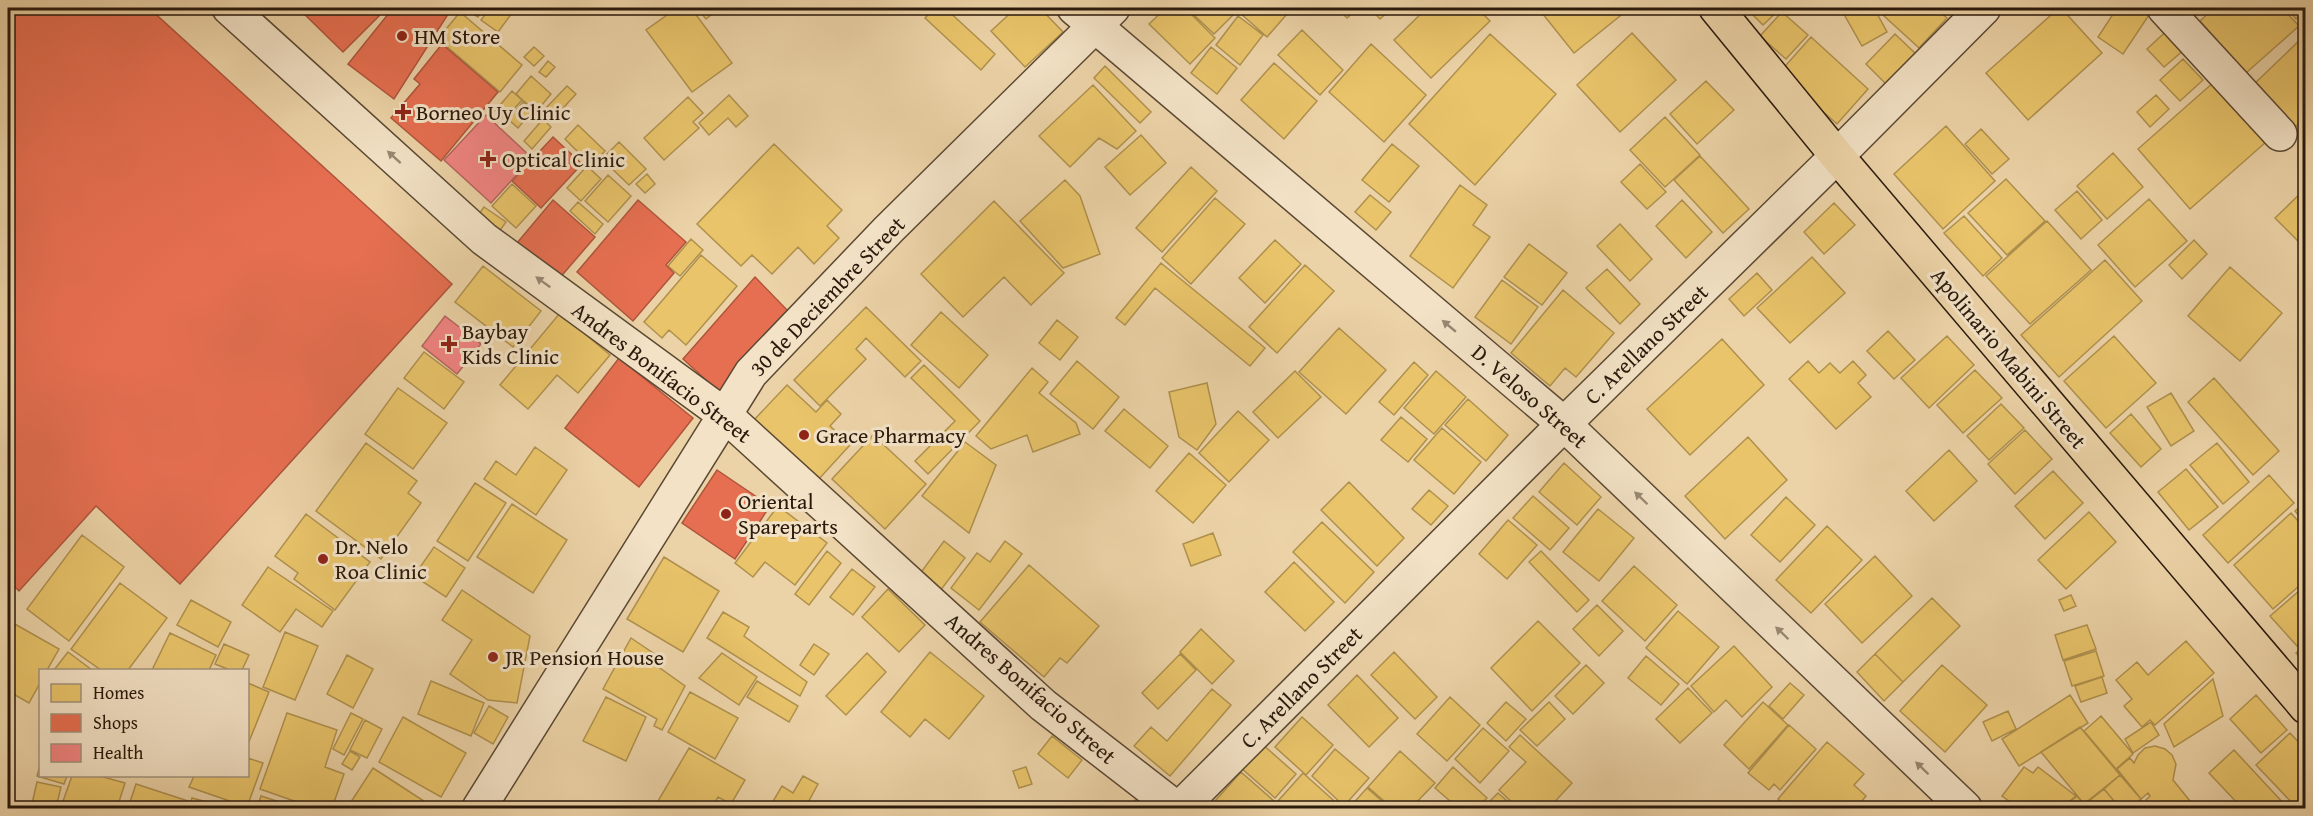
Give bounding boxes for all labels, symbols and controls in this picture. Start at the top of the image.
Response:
place label: HM Store [414,20,500,52]
marker: HM Store [395,29,409,43]
place label: Borneo Uy Clinic [416,96,571,128]
marker: Borneo Uy Clinic [394,103,412,121]
place label: Optical Clinic [502,143,625,175]
marker: Optical Clinic [479,150,497,168]
one-way arrow [387,151,401,165]
street label: 30 de Deciembre Street [742,209,912,383]
street label: Apolinario Mabini Street [1924,260,2095,456]
street label: C. Arellano Street [1577,276,1715,412]
one-way arrow [536,277,551,289]
street label: Andres Bonifacio Street [566,294,759,450]
place label: Baybay Kids Clinic [462,315,559,372]
one-way arrow [1442,320,1457,333]
marker: Baybay Kids Clinic [440,335,458,353]
street label: D. Veloso Street [1465,336,1595,456]
place label: Grace Pharmacy [816,419,966,451]
marker: Grace Pharmacy [797,428,811,442]
place label: Oriental Spareparts [738,485,838,542]
one-way arrow [1635,491,1649,505]
marker: Oriental Spareparts [719,507,733,521]
place label: Dr. Nelo Roa Clinic [335,530,427,587]
marker: Dr. Nelo Roa Clinic [316,552,330,566]
street label: Andres Bonifacio Street [938,605,1124,772]
street label: C. Arellano Street [1233,618,1370,755]
one-way arrow [1774,626,1789,640]
place label: JR Pension House [502,641,664,673]
marker: JR Pension House [486,650,500,664]
legend [39,669,249,777]
text: Homes [93,679,144,706]
text: Shops [93,709,138,736]
text: Health [93,739,143,766]
one-way arrow [1915,761,1930,775]

